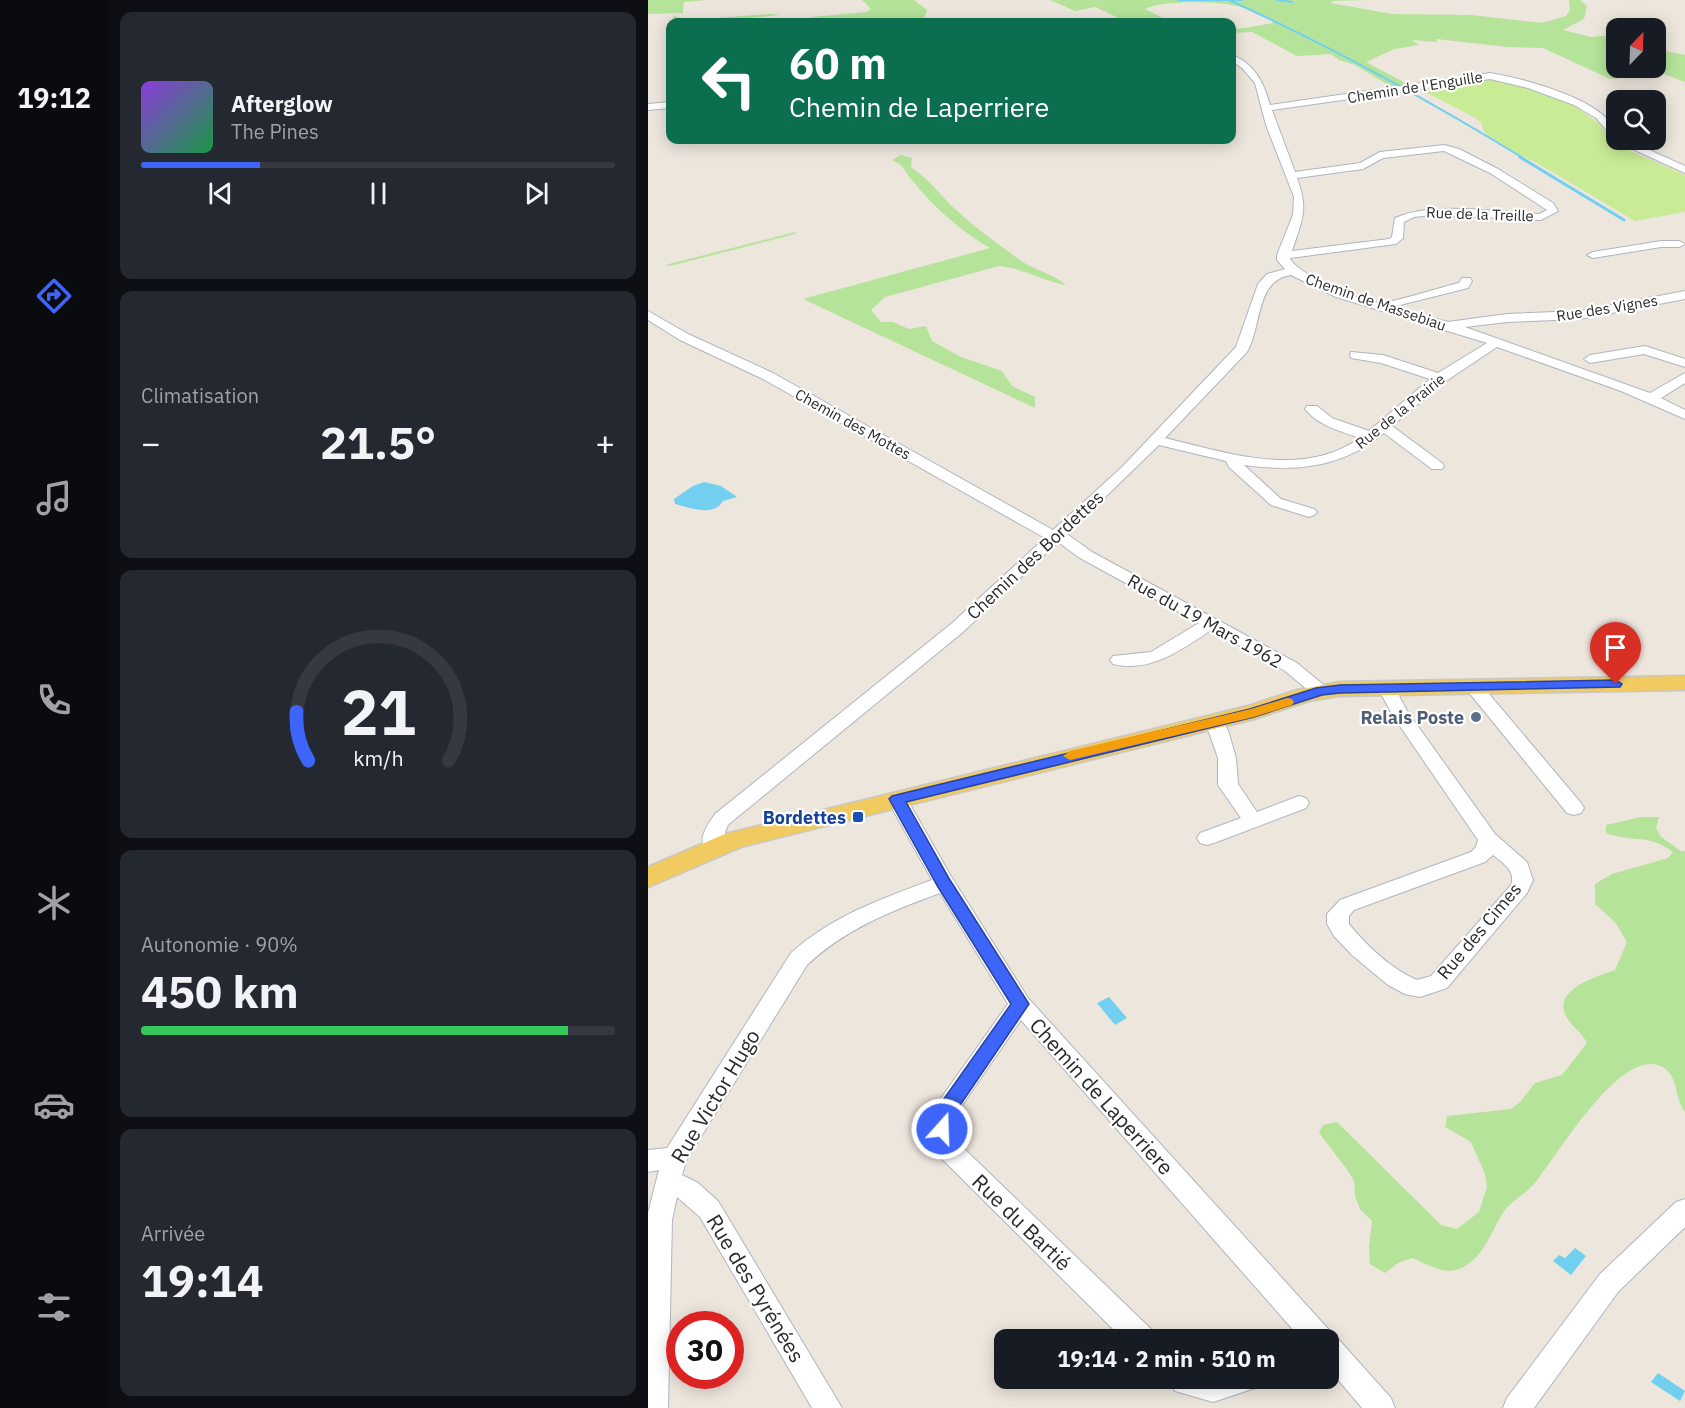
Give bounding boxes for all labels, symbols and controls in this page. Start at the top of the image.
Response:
north arrow [1606,18,1666,78]
map controls [1606,18,1666,150]
text: 60 m [789,36,887,91]
icon: left [690,42,768,120]
street label: Chemin de l'Enguille [1346,67,1484,107]
text: 19:12 [17,80,91,115]
text: Afterglow [231,89,333,118]
text: Chemin de Laperriere [789,89,1049,124]
button: search [1606,90,1666,150]
text: The Pines [231,118,319,145]
icon: previous [204,177,237,210]
icon: pause [362,177,395,210]
icon: next [520,177,553,210]
street label: Rue de la Treille [1426,203,1534,225]
street label: Chemin de Massebiau [1303,269,1449,335]
icon: directions [33,275,75,317]
street label: Rue des Vignes [1555,291,1659,325]
street label: Rue de la Prairie [1351,369,1449,453]
text: Climatisation [141,382,259,409]
street label: Chemin des Mottes [792,384,914,464]
text: 21.5° [320,413,436,471]
text: − [141,421,161,464]
text: + [595,421,615,464]
icon: music [33,477,75,519]
street label: Chemin des Bordettes [962,486,1108,624]
street label: Rue du 19 Mars 1962 [1123,569,1287,673]
pin [1590,622,1641,684]
icon: arrive [1599,631,1632,664]
text: 21 [341,671,415,752]
icon: phone [33,679,75,721]
place label: Relais Poste [1360,706,1464,729]
marker: Relais Poste [1469,710,1483,724]
text: km/h [353,744,403,772]
place label: Bordettes [763,806,846,829]
marker: Bordettes [851,810,865,824]
street label: Rue des Cimes [1432,878,1526,984]
icon: climate [33,882,75,924]
text: Autonomie · 90% [141,931,298,958]
text: 450 km [141,962,299,1020]
street label: Chemin de Laperriere [1024,1011,1180,1181]
street label: Rue Victor Hugo [664,1024,766,1168]
icon: car [33,1084,75,1126]
position arrow [910,1097,974,1161]
street label: Rue du Bartié [966,1168,1078,1276]
street label: Rue des Pyrénées [701,1209,811,1367]
text: Arrivée [141,1220,205,1247]
text: 19:14 [141,1251,264,1309]
icon: filters [33,1286,75,1328]
speed limit sign: 30 [666,1311,744,1389]
text: 19:14 · 2 min · 510 m [1057,1344,1276,1373]

